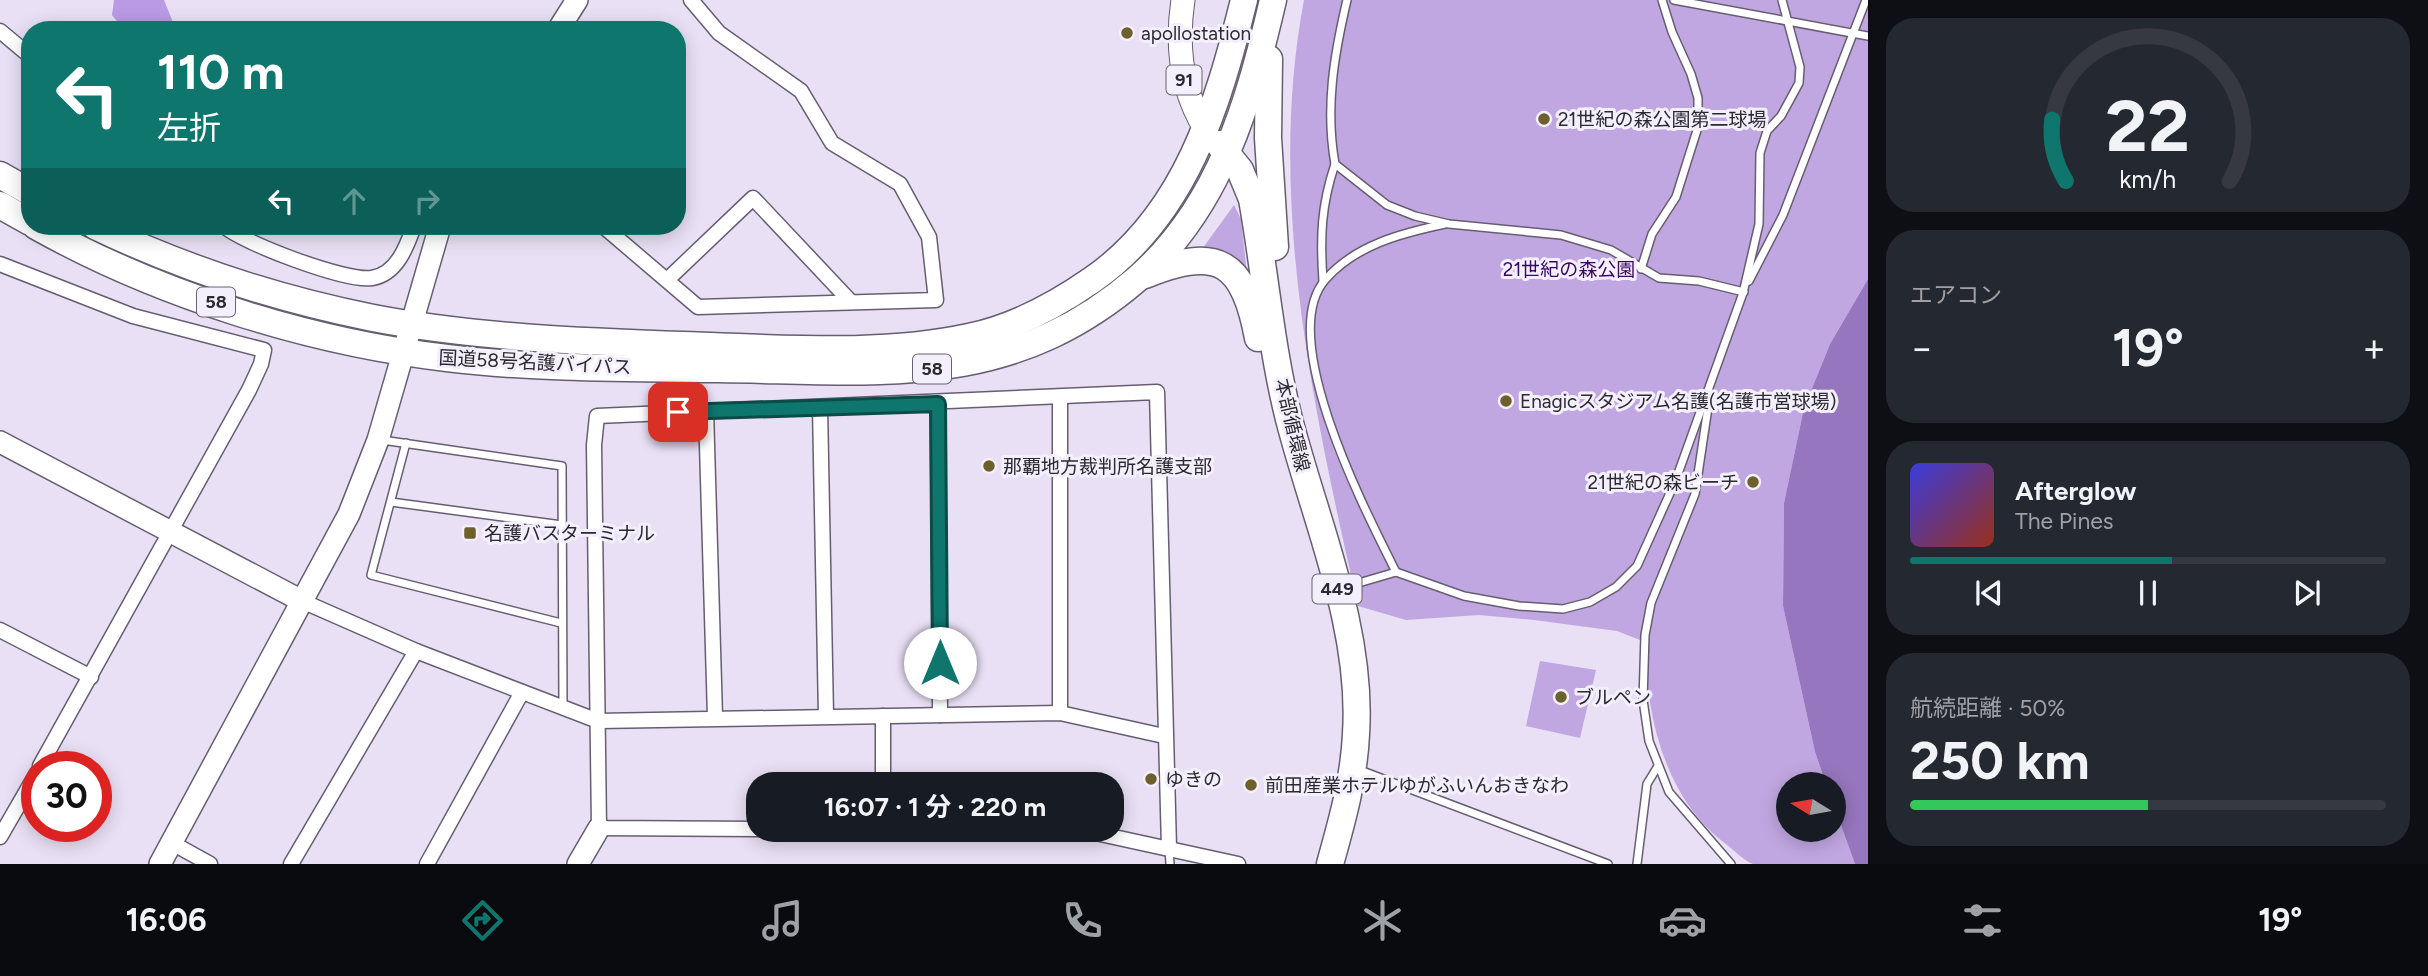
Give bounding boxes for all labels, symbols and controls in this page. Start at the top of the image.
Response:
place label: apollostation [1141,22,1251,45]
marker: apollostation [1119,25,1135,41]
text: 110 m [157,42,285,101]
icon: left [42,49,133,140]
road number: 91 [1166,66,1202,94]
text: 22 [2106,82,2190,169]
place label: 21世紀の森公園第二球場 [1558,108,1766,131]
text: 左折 [157,109,221,147]
marker: 21世紀の森公園第二球場 [1536,111,1552,127]
text: km/h [2119,164,2177,194]
icon: left [262,182,300,220]
icon: ahead [335,182,373,220]
icon: right [408,182,446,220]
park label: 21世紀の森公園 [1503,258,1635,281]
text: エアコン [1910,281,2002,309]
road number: 58 [197,288,235,316]
text: 19° [2112,317,2184,379]
text: − [1910,325,1934,371]
text: + [2362,325,2386,371]
street label: 国道58号名護バイパス [438,346,632,379]
road number: 58 [913,354,951,384]
street label: 本部循環線 [1271,376,1314,474]
pin [648,382,708,442]
place label: Enagicスタジアム名護(名護市営球場) [1520,390,1836,413]
icon: arrive [659,393,697,431]
marker: Enagicスタジアム名護(名護市営球場) [1498,393,1514,409]
place label: 那覇地方裁判所名護支部 [1003,455,1212,478]
marker: 那覇地方裁判所名護支部 [981,458,997,474]
place label: 21世紀の森ビーチ [1588,471,1739,494]
marker: 21世紀の森ビーチ [1745,474,1761,490]
text: Afterglow [2015,475,2137,507]
text: The Pines [2015,507,2114,535]
place label: 名護バスターミナル [484,522,655,545]
marker: 名護バスターミナル [462,525,478,541]
road number: 449 [1312,574,1362,604]
icon: previous [1970,574,2008,612]
icon: pause [2129,574,2167,612]
icon: next [2288,574,2326,612]
position arrow [903,626,977,700]
place label: ブルペン [1575,686,1651,709]
marker: ブルペン [1553,689,1569,705]
text: 航続距離 · 50% [1910,694,2065,722]
text: 250 km [1910,730,2090,792]
speed limit sign: 30 [21,751,112,842]
place label: ゆきの [1165,768,1222,791]
marker: ゆきの [1143,771,1159,787]
north arrow [1776,772,1846,842]
map controls [1776,772,1846,842]
place label: 前田産業ホテルゆがふいんおきなわ [1265,774,1569,797]
marker: 前田産業ホテルゆがふいんおきなわ [1243,777,1259,793]
text: 16:07 · 1 分 · 220 m [824,791,1046,823]
icon: directions [458,896,507,945]
icon: music [758,896,807,945]
icon: phone [1058,896,1107,945]
icon: climate [1358,896,1407,945]
icon: car [1658,896,1707,945]
icon: filters [1958,896,2007,945]
text: 16:06 [126,901,207,939]
text: 19° [2258,901,2302,939]

